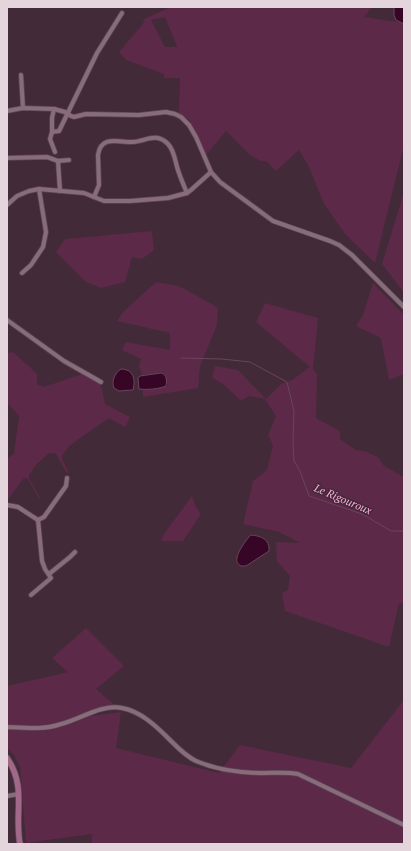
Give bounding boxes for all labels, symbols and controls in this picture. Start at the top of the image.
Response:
water label: Le Rigouroux [311,480,375,518]

